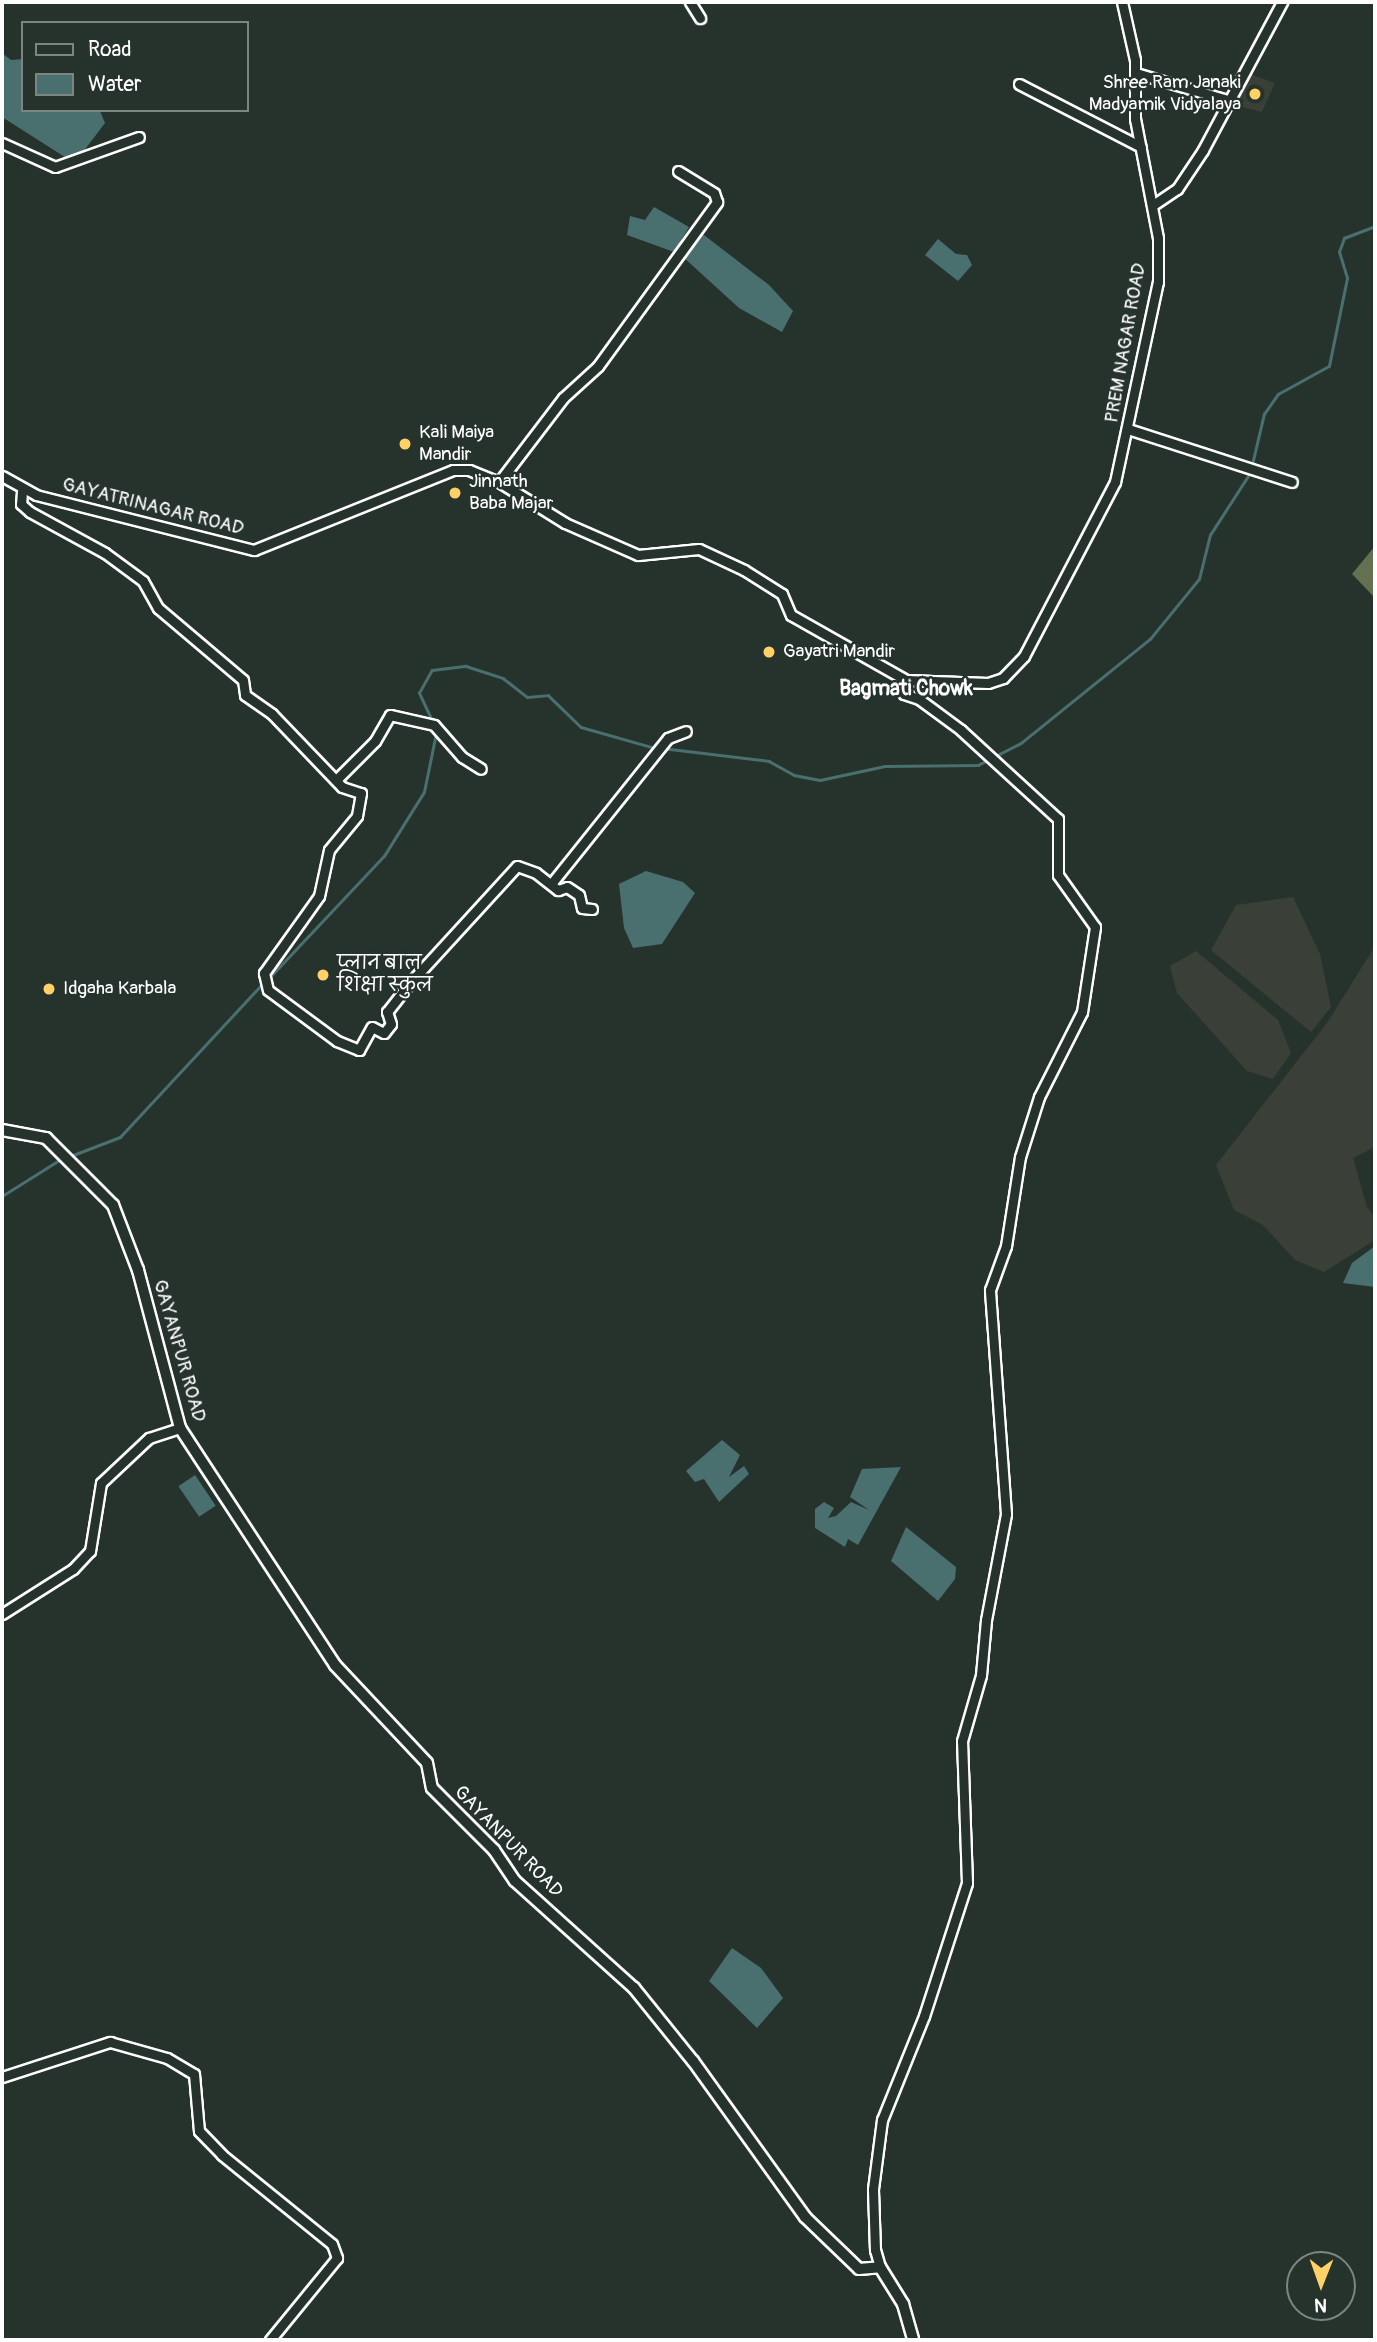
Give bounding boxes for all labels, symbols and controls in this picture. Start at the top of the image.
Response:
legend [21,21,248,112]
text: Road [88,36,132,63]
text: Water [88,71,141,98]
place label: Shree Ram Janaki Madyamik Vidyalaya [1089,72,1241,116]
marker: Shree Ram Janaki Madyamik Vidyalaya [1247,86,1263,102]
street label: PREM NAGAR ROAD [1101,261,1151,425]
place label: Kali Maiya Mandir [419,422,494,466]
marker: Kali Maiya Mandir [397,436,413,452]
place label: Jinnath Baba Majar [469,471,553,515]
street label: GAYATRINAGAR ROAD [60,473,246,541]
marker: Jinnath Baba Majar [447,485,463,501]
place label: Gayatri Mandir [783,641,895,663]
marker: Gayatri Mandir [761,644,777,660]
district label: Bagmati Chowk [839,676,973,702]
place label: प्लान बाल शिक्षा स्कुल [337,953,433,997]
marker: प्लान बाल शिक्षा स्कुल [315,967,331,983]
place label: Idgaha Karbala [63,978,176,1000]
marker: Idgaha Karbala [41,981,57,997]
street label: GAYANPUR ROAD [148,1277,210,1425]
street label: GAYANPUR ROAD [449,1781,567,1903]
north arrow [1286,2251,1356,2321]
text: N [1314,2293,1327,2317]

